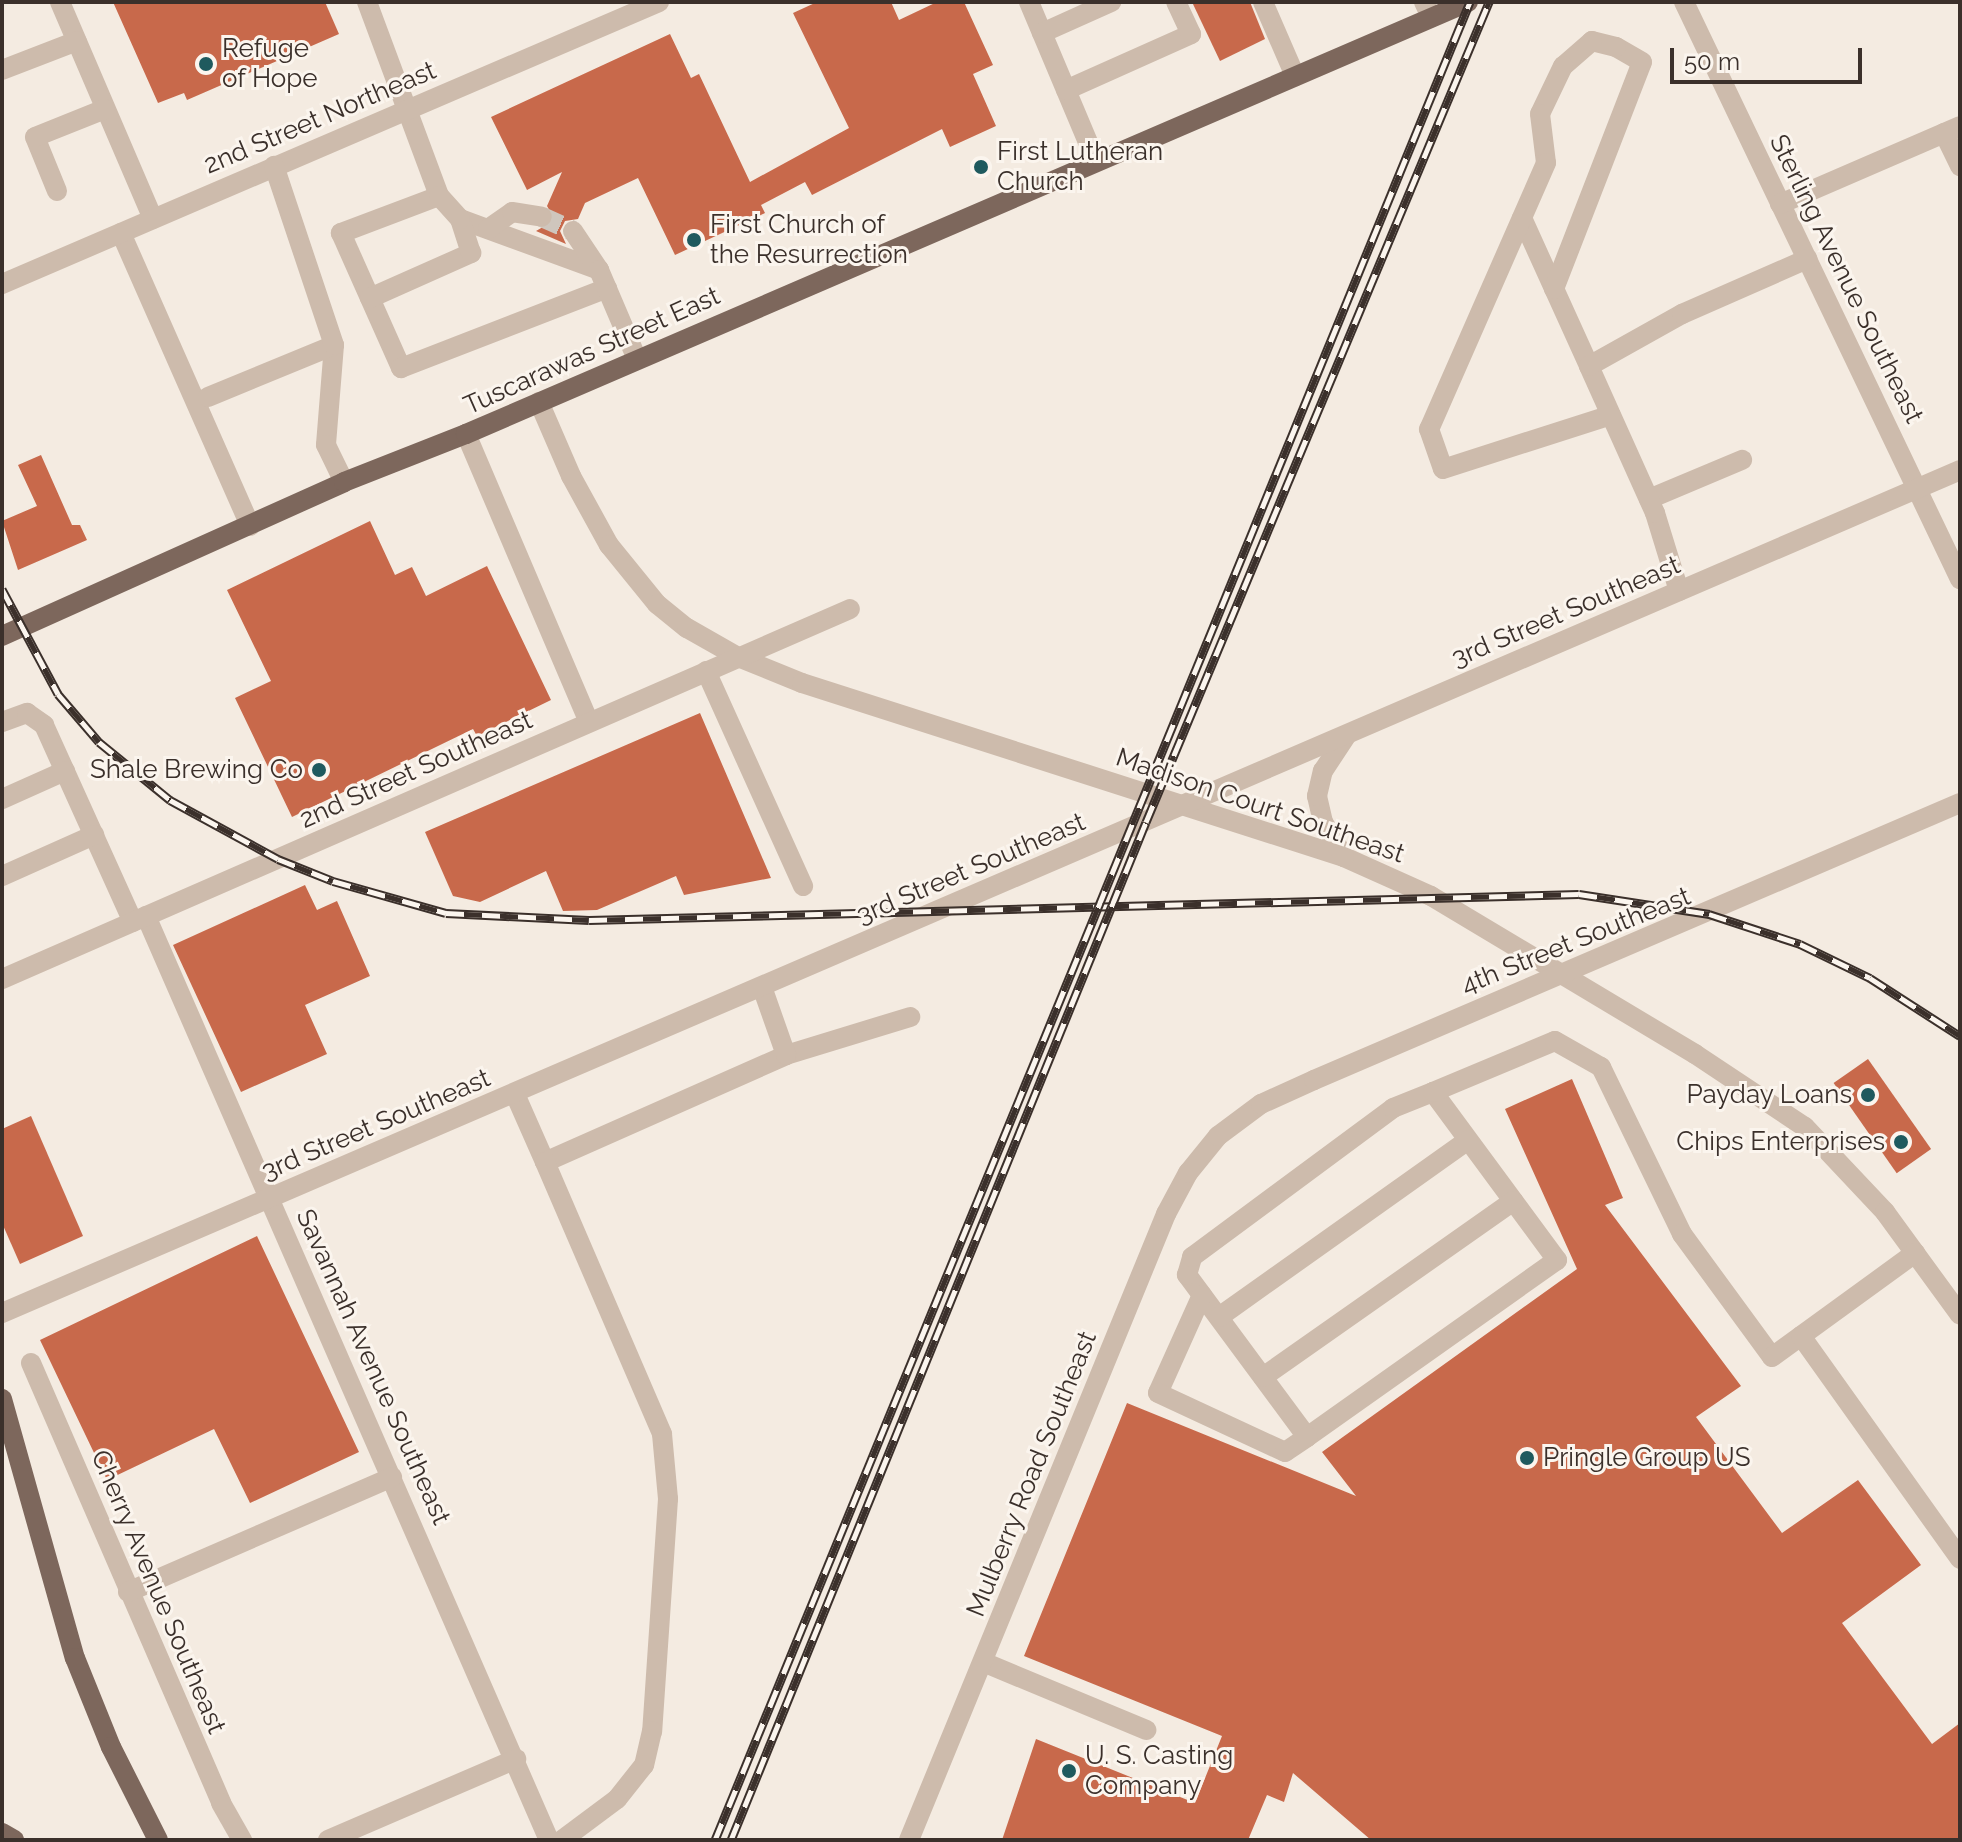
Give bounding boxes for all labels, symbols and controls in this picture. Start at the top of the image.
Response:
scale bar [1674,32,1866,82]
place label: Refuge of Hope [222,33,318,94]
text: 50 m [1684,47,1740,76]
marker: Refuge of Hope [197,55,215,73]
street label: 2nd Street Northeast [199,55,441,181]
street label: Sterling Avenue Southeast [1762,129,1930,429]
place label: First Lutheran Church [997,136,1163,198]
marker: First Lutheran Church [972,158,990,176]
place label: First Church of the Resurrection [710,209,908,270]
marker: First Church of the Resurrection [685,231,703,249]
street label: Tuscarawas Street East [459,280,725,422]
street label: 3rd Street Southeast [1447,550,1685,674]
street label: 2nd Street Southeast [295,705,537,835]
street label: Madison Court Southeast [1112,742,1408,870]
place label: Shale Brewing Co [90,754,303,786]
marker: Shale Brewing Co [310,761,328,779]
street label: 3rd Street Southeast [852,807,1090,931]
street label: 4th Street Southeast [1457,881,1695,1001]
street label: 3rd Street Southeast [257,1063,495,1187]
place label: Payday Loans [1686,1079,1852,1111]
marker: Payday Loans [1859,1086,1877,1104]
place label: Chips Enterprises [1676,1126,1885,1158]
marker: Chips Enterprises [1892,1133,1910,1151]
street label: Savannah Avenue Southeast [289,1204,457,1530]
street label: Mulberry Road Southeast [960,1326,1104,1622]
place label: Pringle Group US [1543,1442,1750,1474]
street label: Cherry Avenue Southeast [84,1445,232,1739]
marker: Pringle Group US [1518,1449,1536,1467]
place label: U. S. Casting Company [1085,1740,1233,1802]
marker: U. S. Casting Company [1060,1762,1078,1780]

